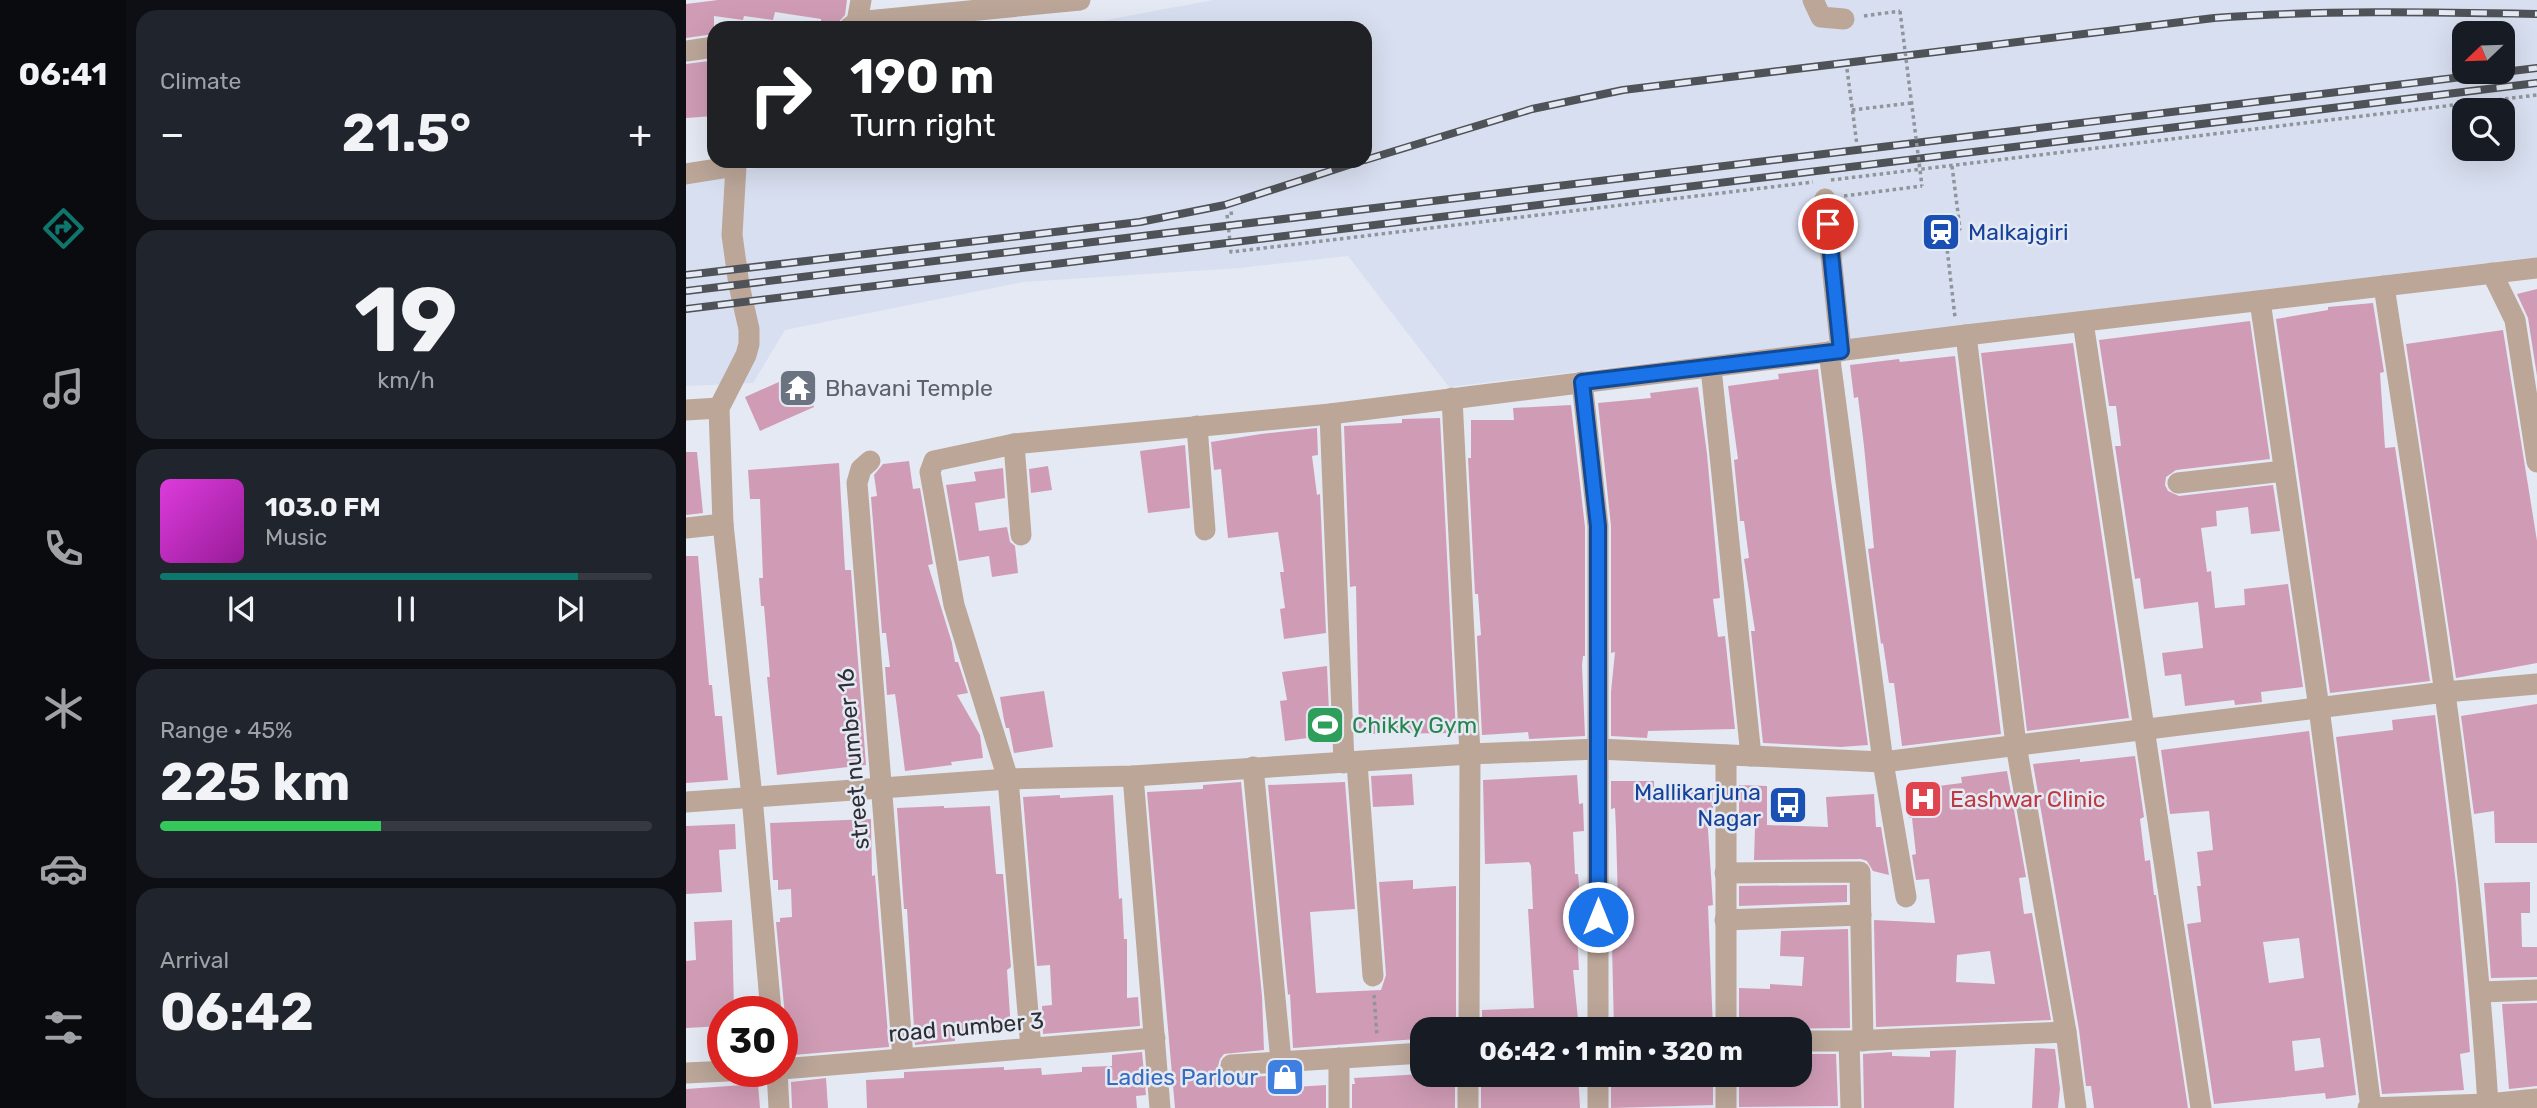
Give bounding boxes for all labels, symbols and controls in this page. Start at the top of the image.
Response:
north arrow [2452,21,2515,84]
map controls [2452,21,2515,161]
text: 190 m [850,47,994,105]
icon: right [735,49,826,140]
text: 06:41 [19,55,107,93]
text: Climate [160,67,241,95]
button: search [2452,98,2515,161]
text: 21.5° [342,102,471,164]
text: Turn right [850,106,995,144]
text: − [160,111,185,157]
text: + [628,111,652,157]
pin [1798,194,1858,254]
icon: directions [39,204,88,253]
icon: arrive [1809,205,1847,243]
station icon: Malkajgiri [1920,211,1962,253]
place label: Malkajgiri [1968,218,2069,246]
text: 19 [354,266,458,374]
icon: music [39,364,88,413]
text: km/h [377,366,435,394]
temple icon: Bhavani Temple [777,367,819,409]
place label: Bhavani Temple [825,374,993,402]
text: 103.0 FM [265,492,381,523]
text: Music [265,523,327,551]
icon: phone [39,524,88,573]
icon: previous [223,590,261,628]
icon: pause [387,590,425,628]
icon: next [551,590,589,628]
street label: street number 16 [831,667,875,851]
icon: climate [39,684,88,733]
sports icon: Chikky Gym [1304,704,1346,746]
place label: Chikky Gym [1352,711,1477,739]
text: Range · 45% [160,716,293,744]
text: 225 km [160,751,350,813]
place label: Mallikarjuna Nagar [1634,778,1761,832]
hospital icon: Eashwar Clinic [1902,778,1944,820]
bus stop icon: Mallikarjuna Nagar [1767,784,1809,826]
place label: Eashwar Clinic [1950,785,2106,813]
icon: car [39,844,88,893]
position arrow [1561,880,1635,954]
text: Arrival [160,946,229,974]
text: 06:42 [160,981,314,1043]
speed limit sign: 30 [707,996,798,1087]
icon: filters [39,1003,88,1052]
street label: road number 3 [887,1006,1045,1048]
text: 06:42 · 1 min · 320 m [1479,1036,1743,1067]
shop icon: Ladies Parlour [1264,1056,1306,1098]
place label: Ladies Parlour [1106,1063,1258,1091]

